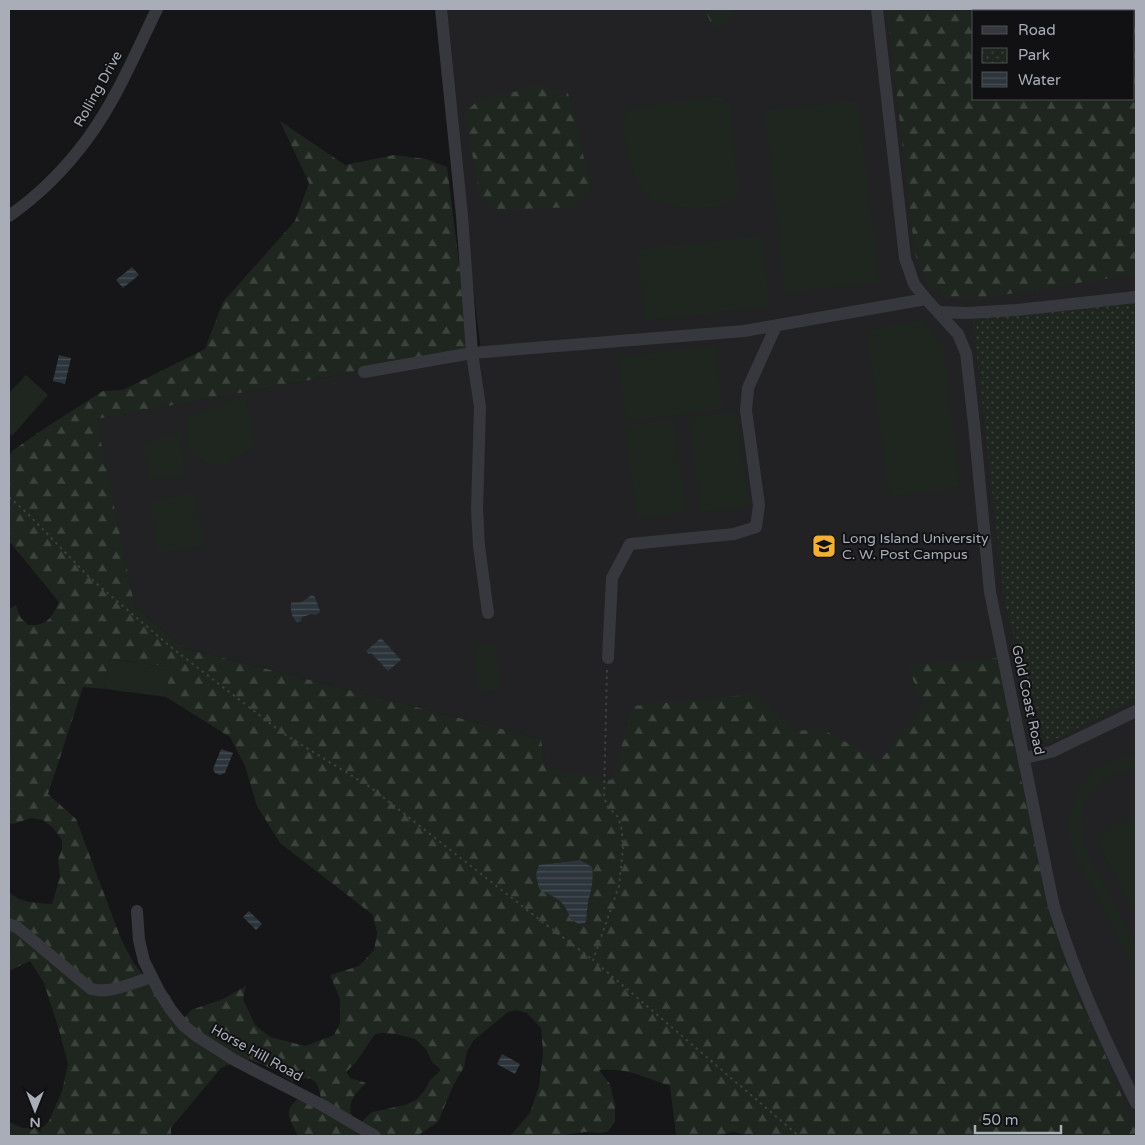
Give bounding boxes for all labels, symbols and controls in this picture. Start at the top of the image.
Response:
legend [972,10,1135,100]
text: Road [1018,21,1056,39]
text: Park [1018,46,1050,64]
street label: Rolling Drive [70,48,126,130]
text: Water [1018,71,1061,89]
place label: Long Island University C. W. Post Campus [842,530,989,563]
school or university icon: Long Island University C. W. Post Campus [811,533,837,559]
street label: Gold Coast Road [1008,644,1048,756]
street label: Horse Hill Road [208,1021,306,1085]
north arrow [10,1085,60,1135]
scale bar [975,1102,1061,1134]
text: 50 m [982,1111,1019,1129]
text: N [29,1114,41,1131]

